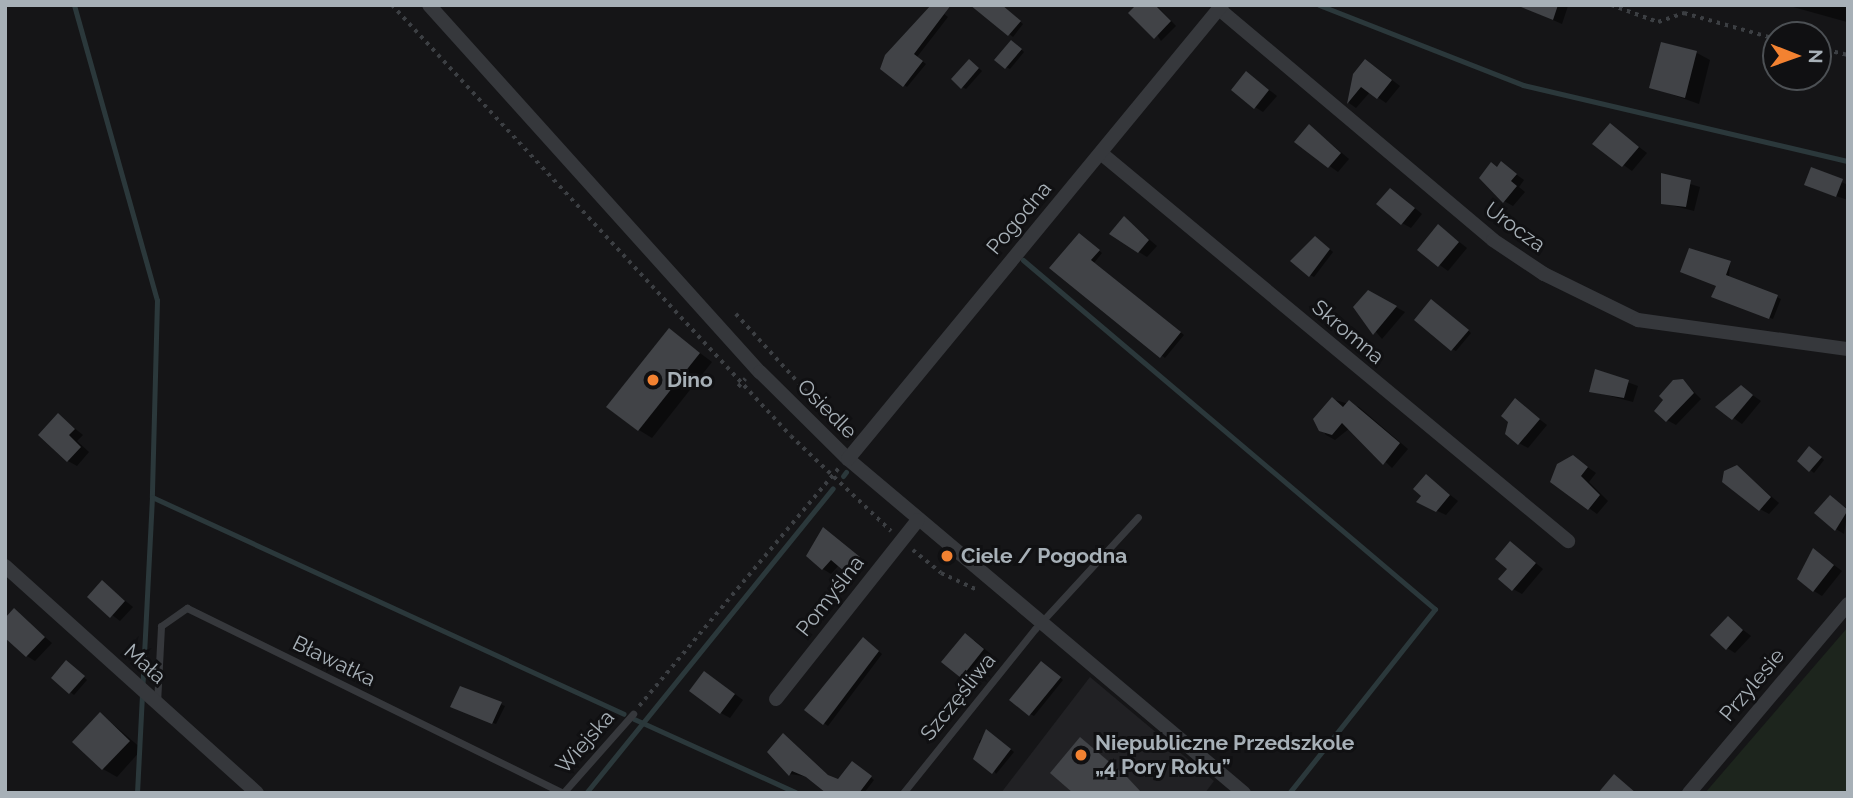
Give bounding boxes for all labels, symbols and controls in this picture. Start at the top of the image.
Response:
north arrow [1762,21,1832,91]
text: N [1805,49,1827,64]
street label: Pogodna [981,176,1057,260]
street label: Urocza [1480,197,1550,257]
street label: Skromna [1307,295,1389,369]
place label: Dino [667,367,713,393]
marker: Dino [645,372,661,388]
street label: Osiedle [792,374,862,444]
place label: Ciele / Pogodna [961,543,1127,569]
marker: Ciele / Pogodna [939,548,955,564]
street label: Pomyślna [791,551,869,641]
street label: Bławatka [289,630,379,692]
street label: Mała [119,639,171,689]
street label: Przylesie [1714,643,1790,727]
street label: Szczęśliwa [915,648,1001,746]
street label: Wiejska [550,705,620,779]
place label: Niepubliczne Przedszkole „4 Pory Roku” [1095,730,1354,780]
marker: Niepubliczne Przedszkole „4 Pory Roku” [1073,747,1089,763]

